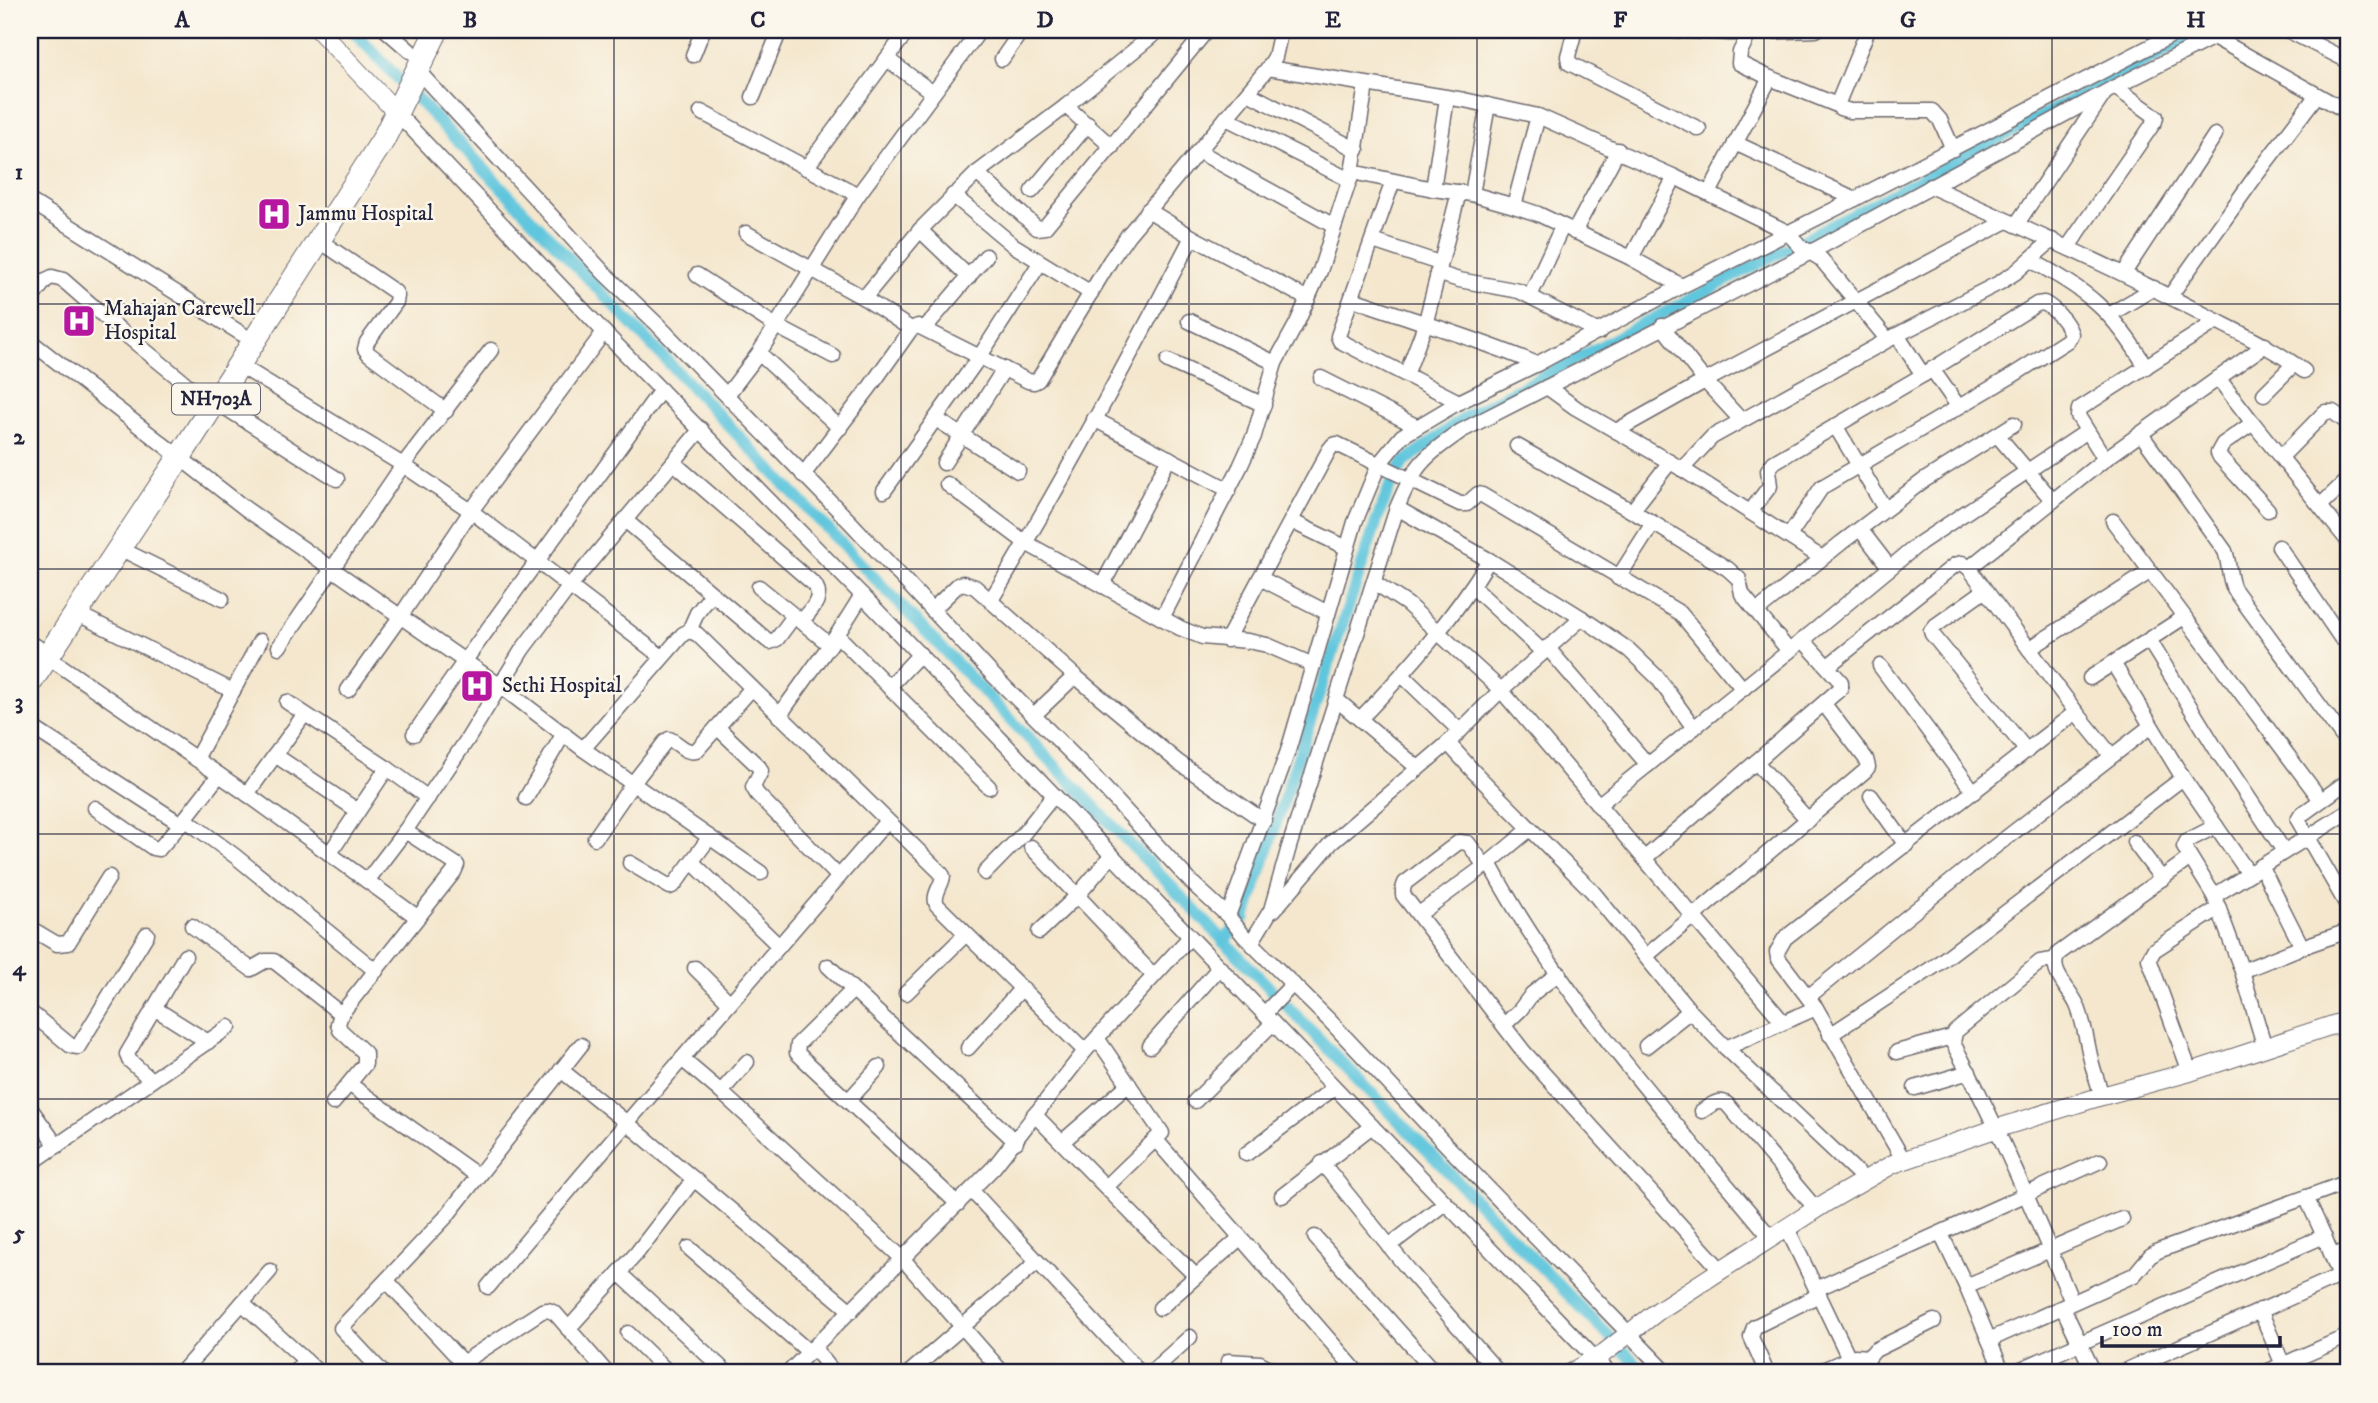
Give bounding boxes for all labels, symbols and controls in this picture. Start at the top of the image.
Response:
text: A [174,6,191,35]
text: B [463,6,477,35]
text: C [750,6,766,35]
text: D [1036,6,1054,35]
text: E [1325,6,1341,35]
text: F [1613,6,1628,35]
text: G [1900,6,1916,35]
text: H [2186,6,2206,35]
text: 1 [15,158,23,187]
hospital icon: Jammu Hospital [255,195,293,233]
place label: Jammu Hospital [296,201,434,227]
place label: Mahajan Carewell Hospital [104,296,256,346]
hospital icon: Mahajan Carewell Hospital [60,302,98,340]
road number: NH703A [172,384,260,414]
text: 2 [13,423,25,452]
hospital icon: Sethi Hospital [458,667,496,705]
place label: Sethi Hospital [502,673,622,699]
text: 3 [15,688,23,717]
text: 4 [12,954,27,983]
text: 5 [12,1219,25,1248]
scale bar [2102,1305,2280,1349]
text: 100 m [2112,1317,2163,1343]

